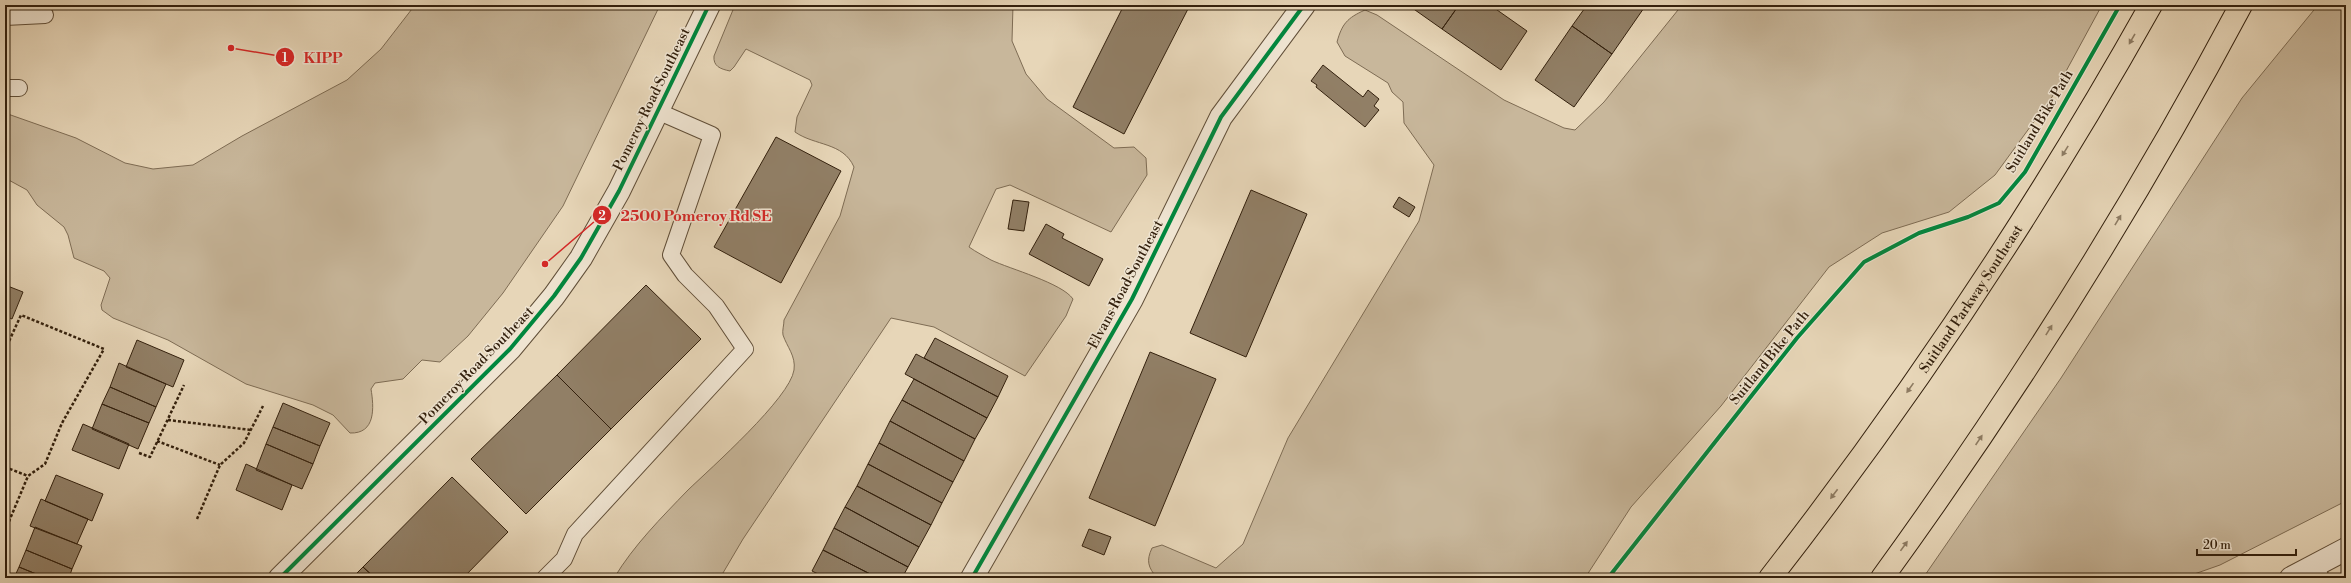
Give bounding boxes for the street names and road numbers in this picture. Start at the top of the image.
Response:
street label: Pomeroy Road Southeast [609,25,694,174]
street label: Suitland Bike Path [2002,66,2078,176]
street label: Elvans Road Southeast [1084,217,1167,352]
street label: Suitland Parkway Southeast [1916,222,2027,377]
street label: Pomeroy Road Southeast [416,303,538,428]
street label: Suitland Bike Path [1726,306,1814,409]

